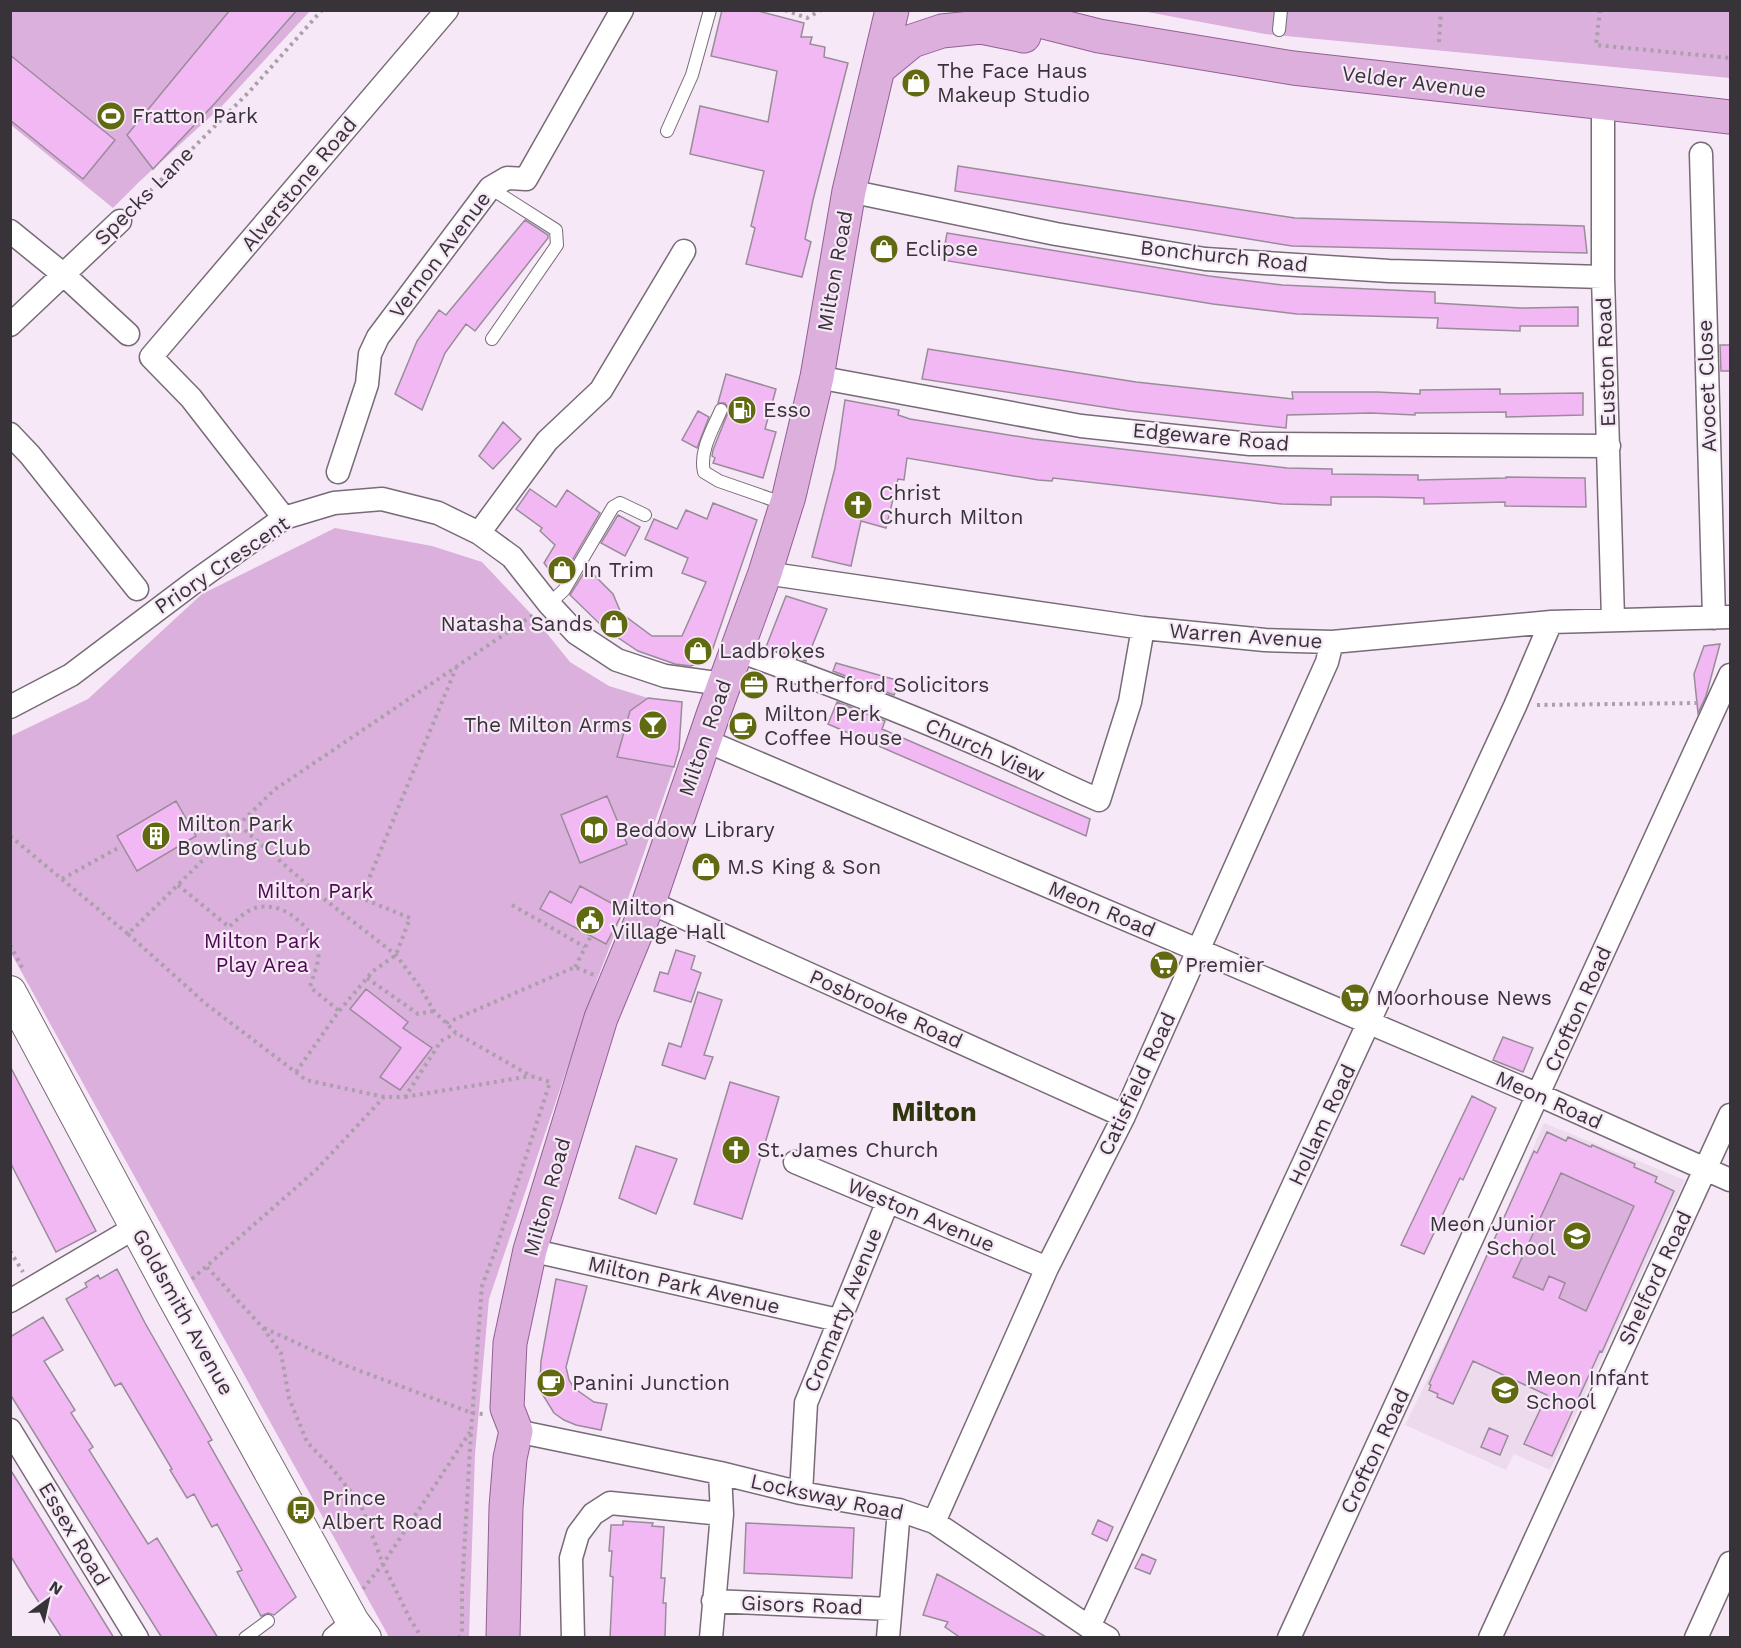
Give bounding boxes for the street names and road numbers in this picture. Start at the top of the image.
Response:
street label: Velder Avenue [1341,60,1488,103]
street label: Alverstone Road [235,112,362,256]
street label: Specks Lane [89,141,198,250]
street label: Vernon Avenue [384,186,495,323]
street label: Milton Road [812,208,857,333]
street label: Bonchurch Road [1139,234,1309,277]
street label: Euston Road [1591,297,1620,427]
street label: Avocet Close [1692,319,1721,453]
street label: Edgeware Road [1132,417,1290,456]
street label: Priory Crescent [150,510,294,619]
street label: Warren Avenue [1168,618,1324,653]
street label: Milton Road [673,676,736,800]
street label: Church View [921,712,1049,787]
street label: Meon Road [1045,875,1160,942]
street label: Crofton Road [1539,942,1616,1076]
street label: Posbrooke Road [806,964,967,1054]
street label: Catisfield Road [1092,1008,1181,1159]
street label: Hollam Road [1283,1060,1361,1189]
street label: Meon Road [1492,1065,1606,1134]
street label: Milton Road [518,1135,575,1259]
street label: Weston Avenue [844,1172,999,1257]
street label: Shelford Road [1612,1207,1697,1349]
street label: Goldsmith Avenue [127,1224,240,1399]
street label: Cromarty Avenue [798,1224,887,1396]
street label: Milton Park Avenue [586,1250,783,1319]
street label: Crofton Road [1335,1384,1414,1517]
street label: Locksway Road [748,1468,906,1525]
street label: Essex Road [34,1477,115,1590]
street label: Gisors Road [741,1590,863,1619]

